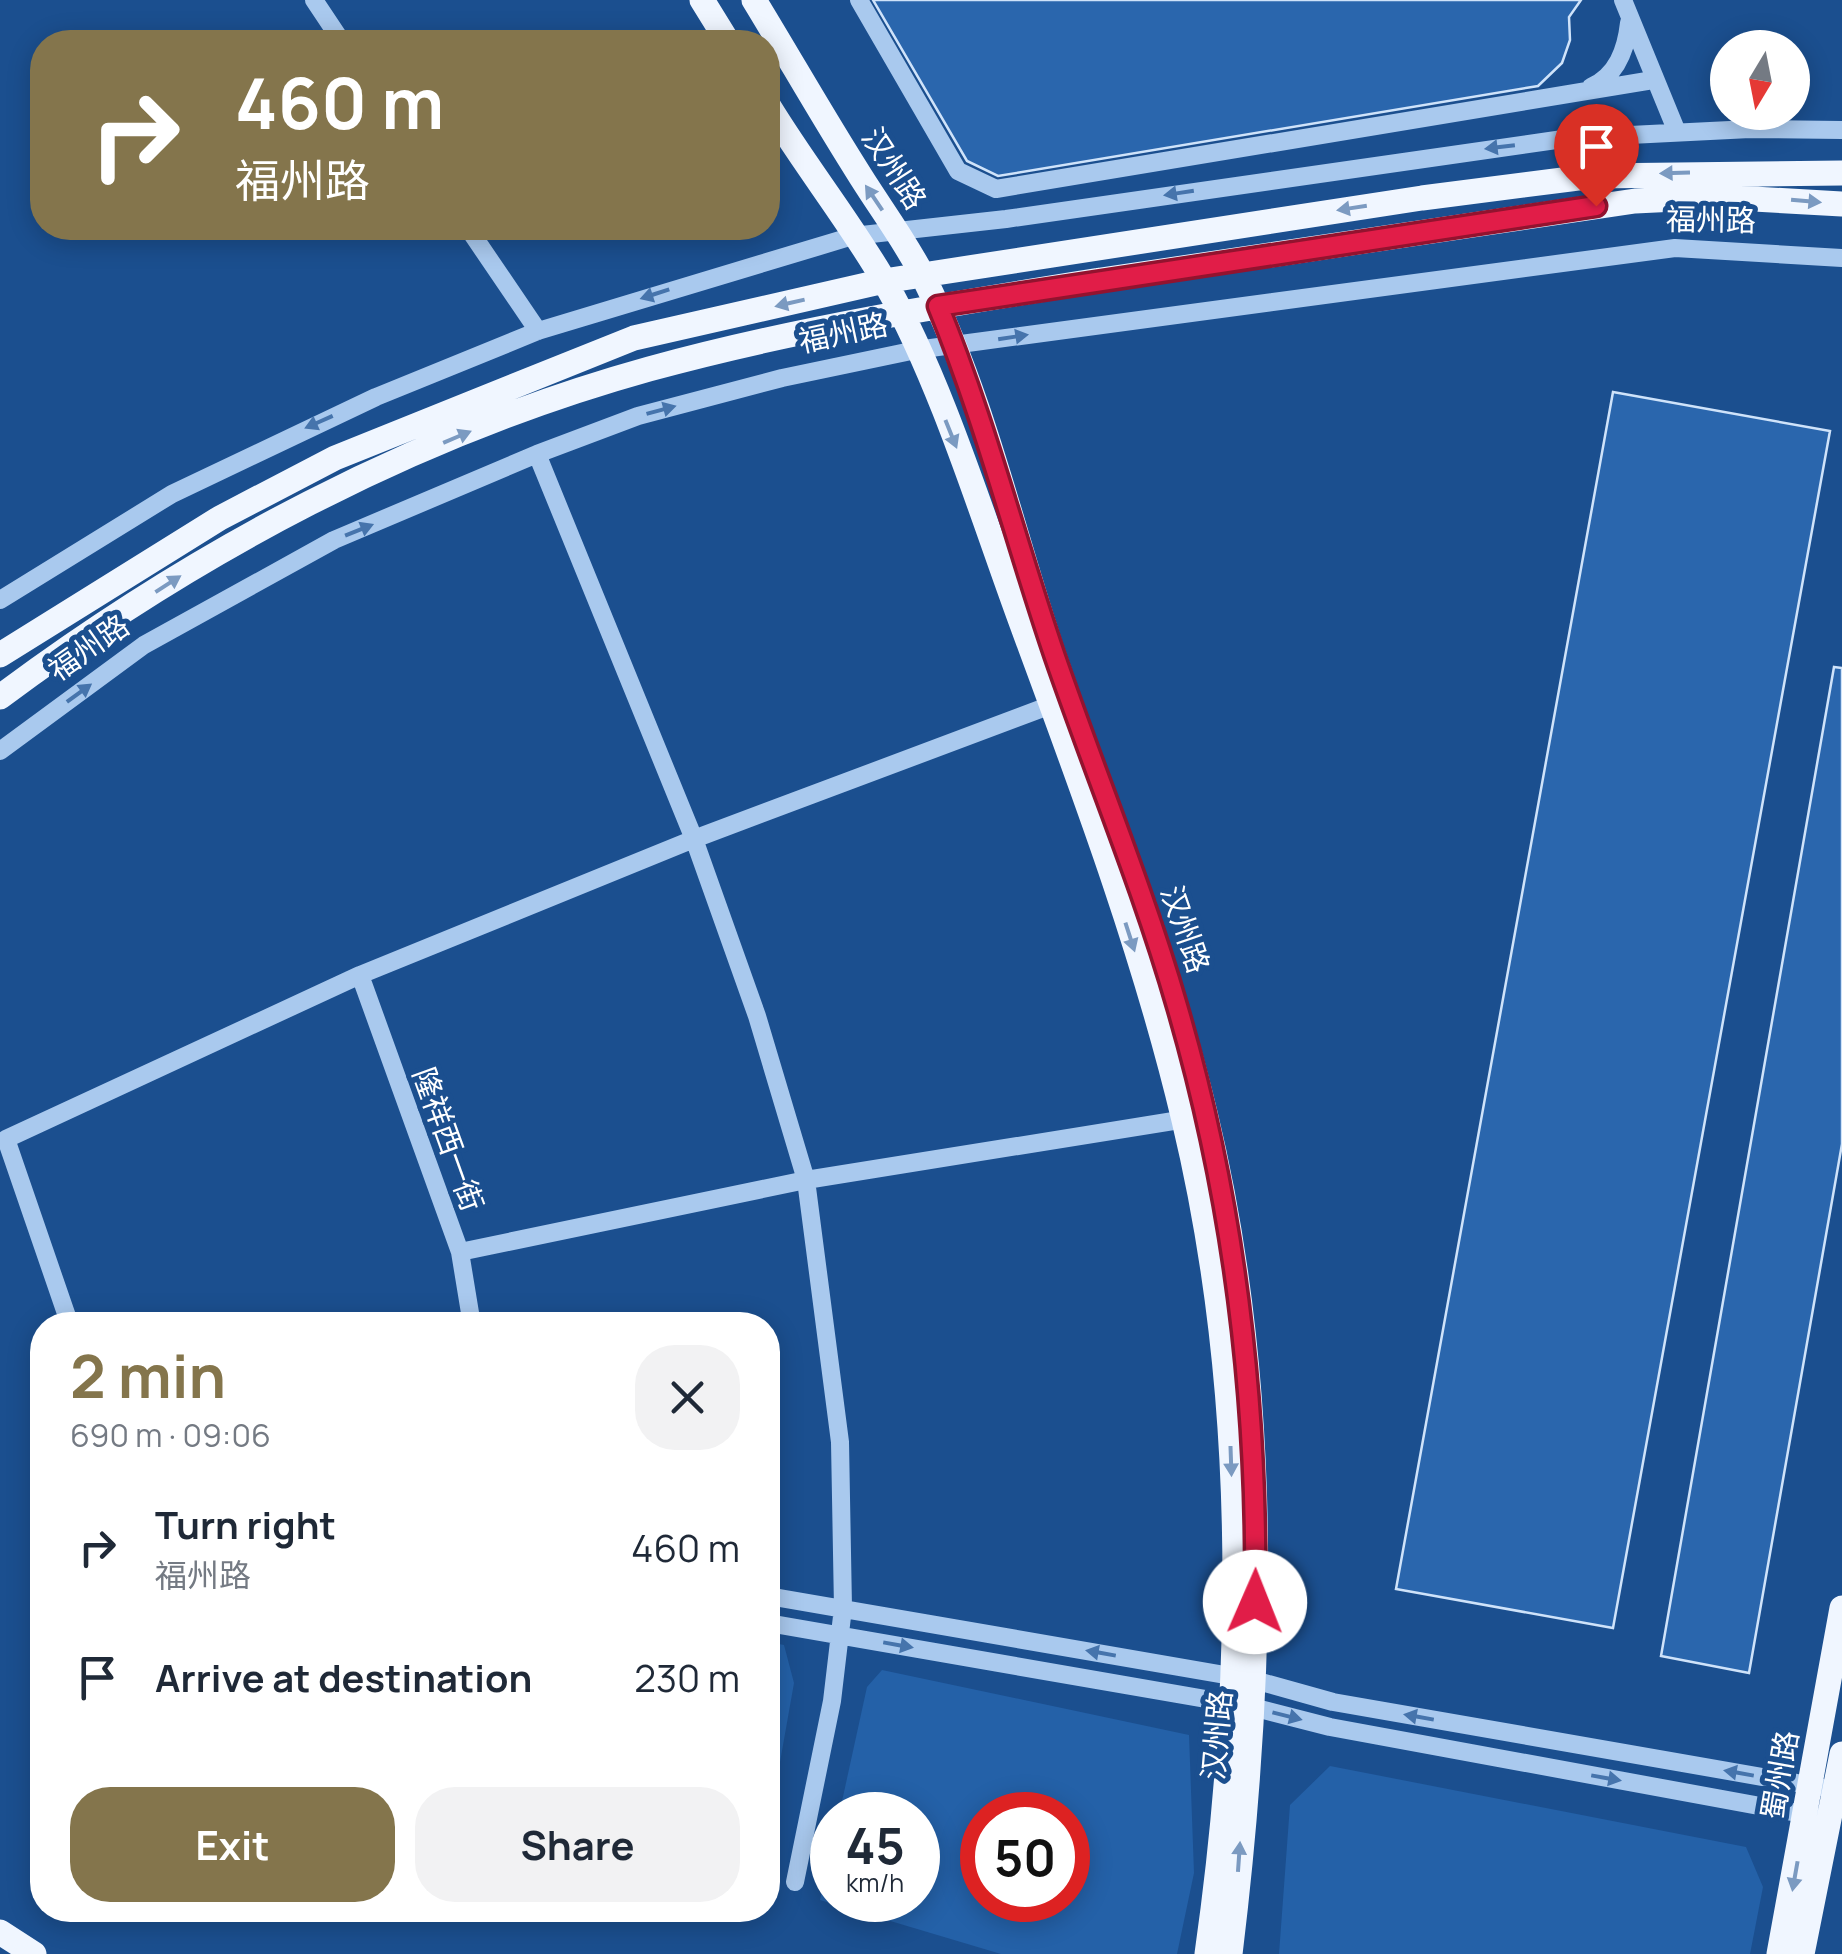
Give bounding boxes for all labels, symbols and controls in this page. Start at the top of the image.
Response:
north arrow [1710,30,1810,130]
map controls [1710,30,1810,130]
text: 460 m [235,54,444,150]
icon: right [70,70,200,200]
pin [1554,104,1639,207]
street label: 汉州路 [853,119,937,217]
icon: arrive [1569,119,1624,174]
one-way arrow [1484,139,1516,155]
text: 福州路 [235,149,370,211]
one-way arrow [1658,165,1690,181]
one-way arrow [866,184,884,211]
one-way arrow [1162,186,1194,201]
one-way arrow [1790,193,1822,209]
street label: 福州路 [1666,198,1756,240]
one-way arrow [1335,201,1367,217]
one-way arrow [639,287,669,302]
one-way arrow [774,296,805,311]
street label: 福州路 [795,303,891,361]
one-way arrow [997,329,1029,345]
one-way arrow [646,402,677,418]
one-way arrow [304,414,334,430]
one-way arrow [943,419,959,449]
one-way arrow [443,429,473,445]
one-way arrow [344,522,374,538]
one-way arrow [154,575,182,593]
street label: 福州路 [39,604,137,690]
one-way arrow [66,684,92,703]
street label: 汉州路 [1152,880,1220,978]
one-way arrow [1124,923,1139,953]
street label: 隆祥西一街 [404,1062,494,1216]
text: 2 min [70,1334,226,1416]
button: close [635,1345,740,1450]
text: 690 m · 09:06 [70,1413,271,1457]
one-way arrow [1223,1445,1239,1477]
text: Turn right [155,1498,336,1550]
icon: right [70,1520,125,1575]
text: 460 m [631,1521,740,1573]
position arrow [1203,1550,1307,1654]
text: 福州路 [155,1553,251,1597]
one-way arrow [883,1638,914,1653]
one-way arrow [1085,1645,1116,1660]
icon: arrive [70,1650,125,1705]
text: Arrive at destination [155,1651,532,1703]
text: 230 m [634,1651,740,1703]
street label: 汉州路 [1192,1688,1240,1782]
one-way arrow [1272,1708,1303,1724]
one-way arrow [1403,1709,1434,1724]
street label: 蜀州路 [1751,1727,1807,1823]
one-way arrow [1723,1765,1755,1780]
one-way arrow [1591,1770,1622,1786]
button: Exit [70,1787,395,1902]
button: Share [415,1787,740,1902]
speed limit sign: 50 [960,1792,1090,1922]
text: 45 [845,1811,905,1879]
one-way arrow [1231,1840,1247,1872]
one-way arrow [1787,1861,1802,1892]
text: km/h [846,1865,904,1900]

